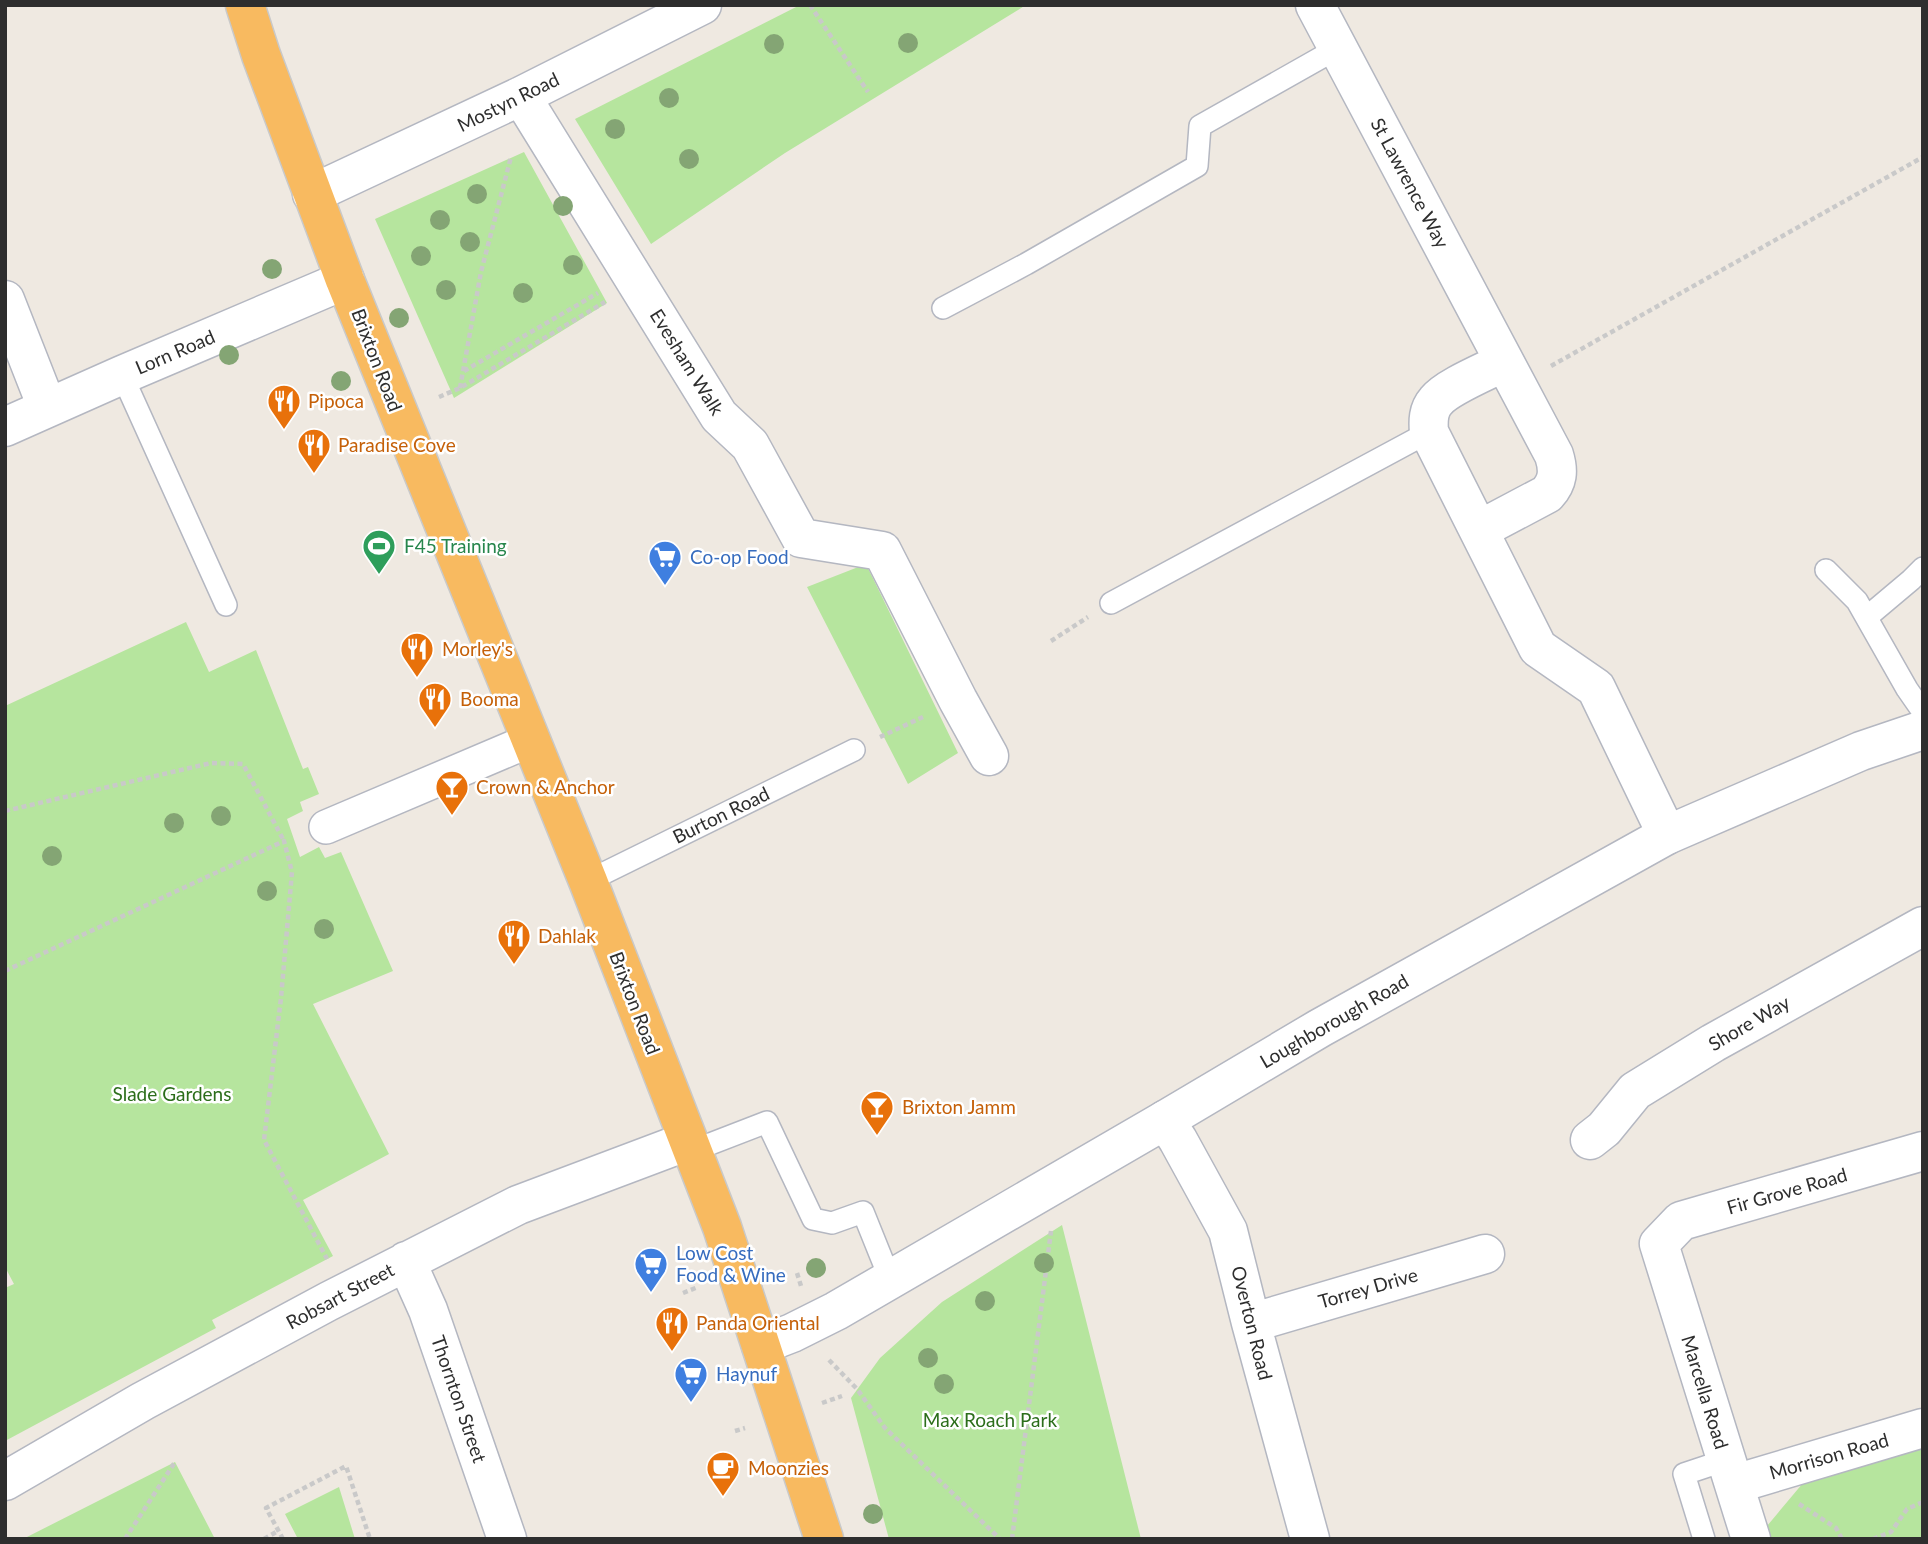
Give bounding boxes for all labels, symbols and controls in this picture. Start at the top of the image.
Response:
street label: Mostyn Road [453,67,563,136]
street label: St Lawrence Way [1367,114,1454,252]
street label: Evesham Walk [646,304,729,419]
street label: Brixton Road [347,305,408,414]
street label: Lorn Road [131,324,218,379]
restaurant icon: Pipoca [265,382,303,431]
place label: Pipoca [308,389,364,412]
restaurant icon: Paradise Cove [295,426,333,475]
place label: Paradise Cove [338,433,456,456]
sports icon: F45 Training [360,527,398,576]
place label: F45 Training [404,534,507,557]
supermarket icon: Co-op Food [646,538,684,587]
place label: Co-op Food [690,545,789,568]
restaurant icon: Morley's [398,630,436,679]
place label: Morley's [442,637,513,660]
restaurant icon: Booma [416,680,454,729]
place label: Booma [460,687,519,710]
bar icon: Crown & Anchor [433,768,471,817]
place label: Crown & Anchor [476,775,615,798]
street label: Burton Road [669,781,773,848]
restaurant icon: Dahlak [495,917,533,966]
place label: Dahlak [538,924,596,947]
street label: Brixton Road [605,948,666,1057]
street label: Loughborough Road [1255,969,1412,1072]
street label: Shore Way [1704,990,1794,1055]
park label: Slade Gardens [113,1082,231,1105]
bar icon: Brixton Jamm [858,1088,896,1137]
place label: Brixton Jamm [902,1095,1016,1118]
street label: Fir Grove Road [1724,1162,1850,1219]
place label: Low Cost Food & Wine [676,1241,786,1286]
supermarket icon: Low Cost Food & Wine [632,1245,670,1294]
street label: Robsart Street [282,1257,398,1334]
street label: Torrey Drive [1315,1262,1420,1313]
street label: Overton Road [1227,1263,1278,1382]
restaurant icon: Panda Oriental [653,1304,691,1353]
place label: Panda Oriental [696,1311,820,1334]
street label: Thornton Street [427,1332,492,1466]
street label: Marcella Road [1677,1332,1734,1451]
supermarket icon: Haynuf [672,1355,710,1404]
place label: Haynuf [716,1362,777,1385]
park label: Max Roach Park [923,1408,1057,1431]
street label: Morrison Road [1767,1427,1891,1484]
cafe icon: Moonzies [704,1449,742,1498]
place label: Moonzies [748,1456,829,1479]

